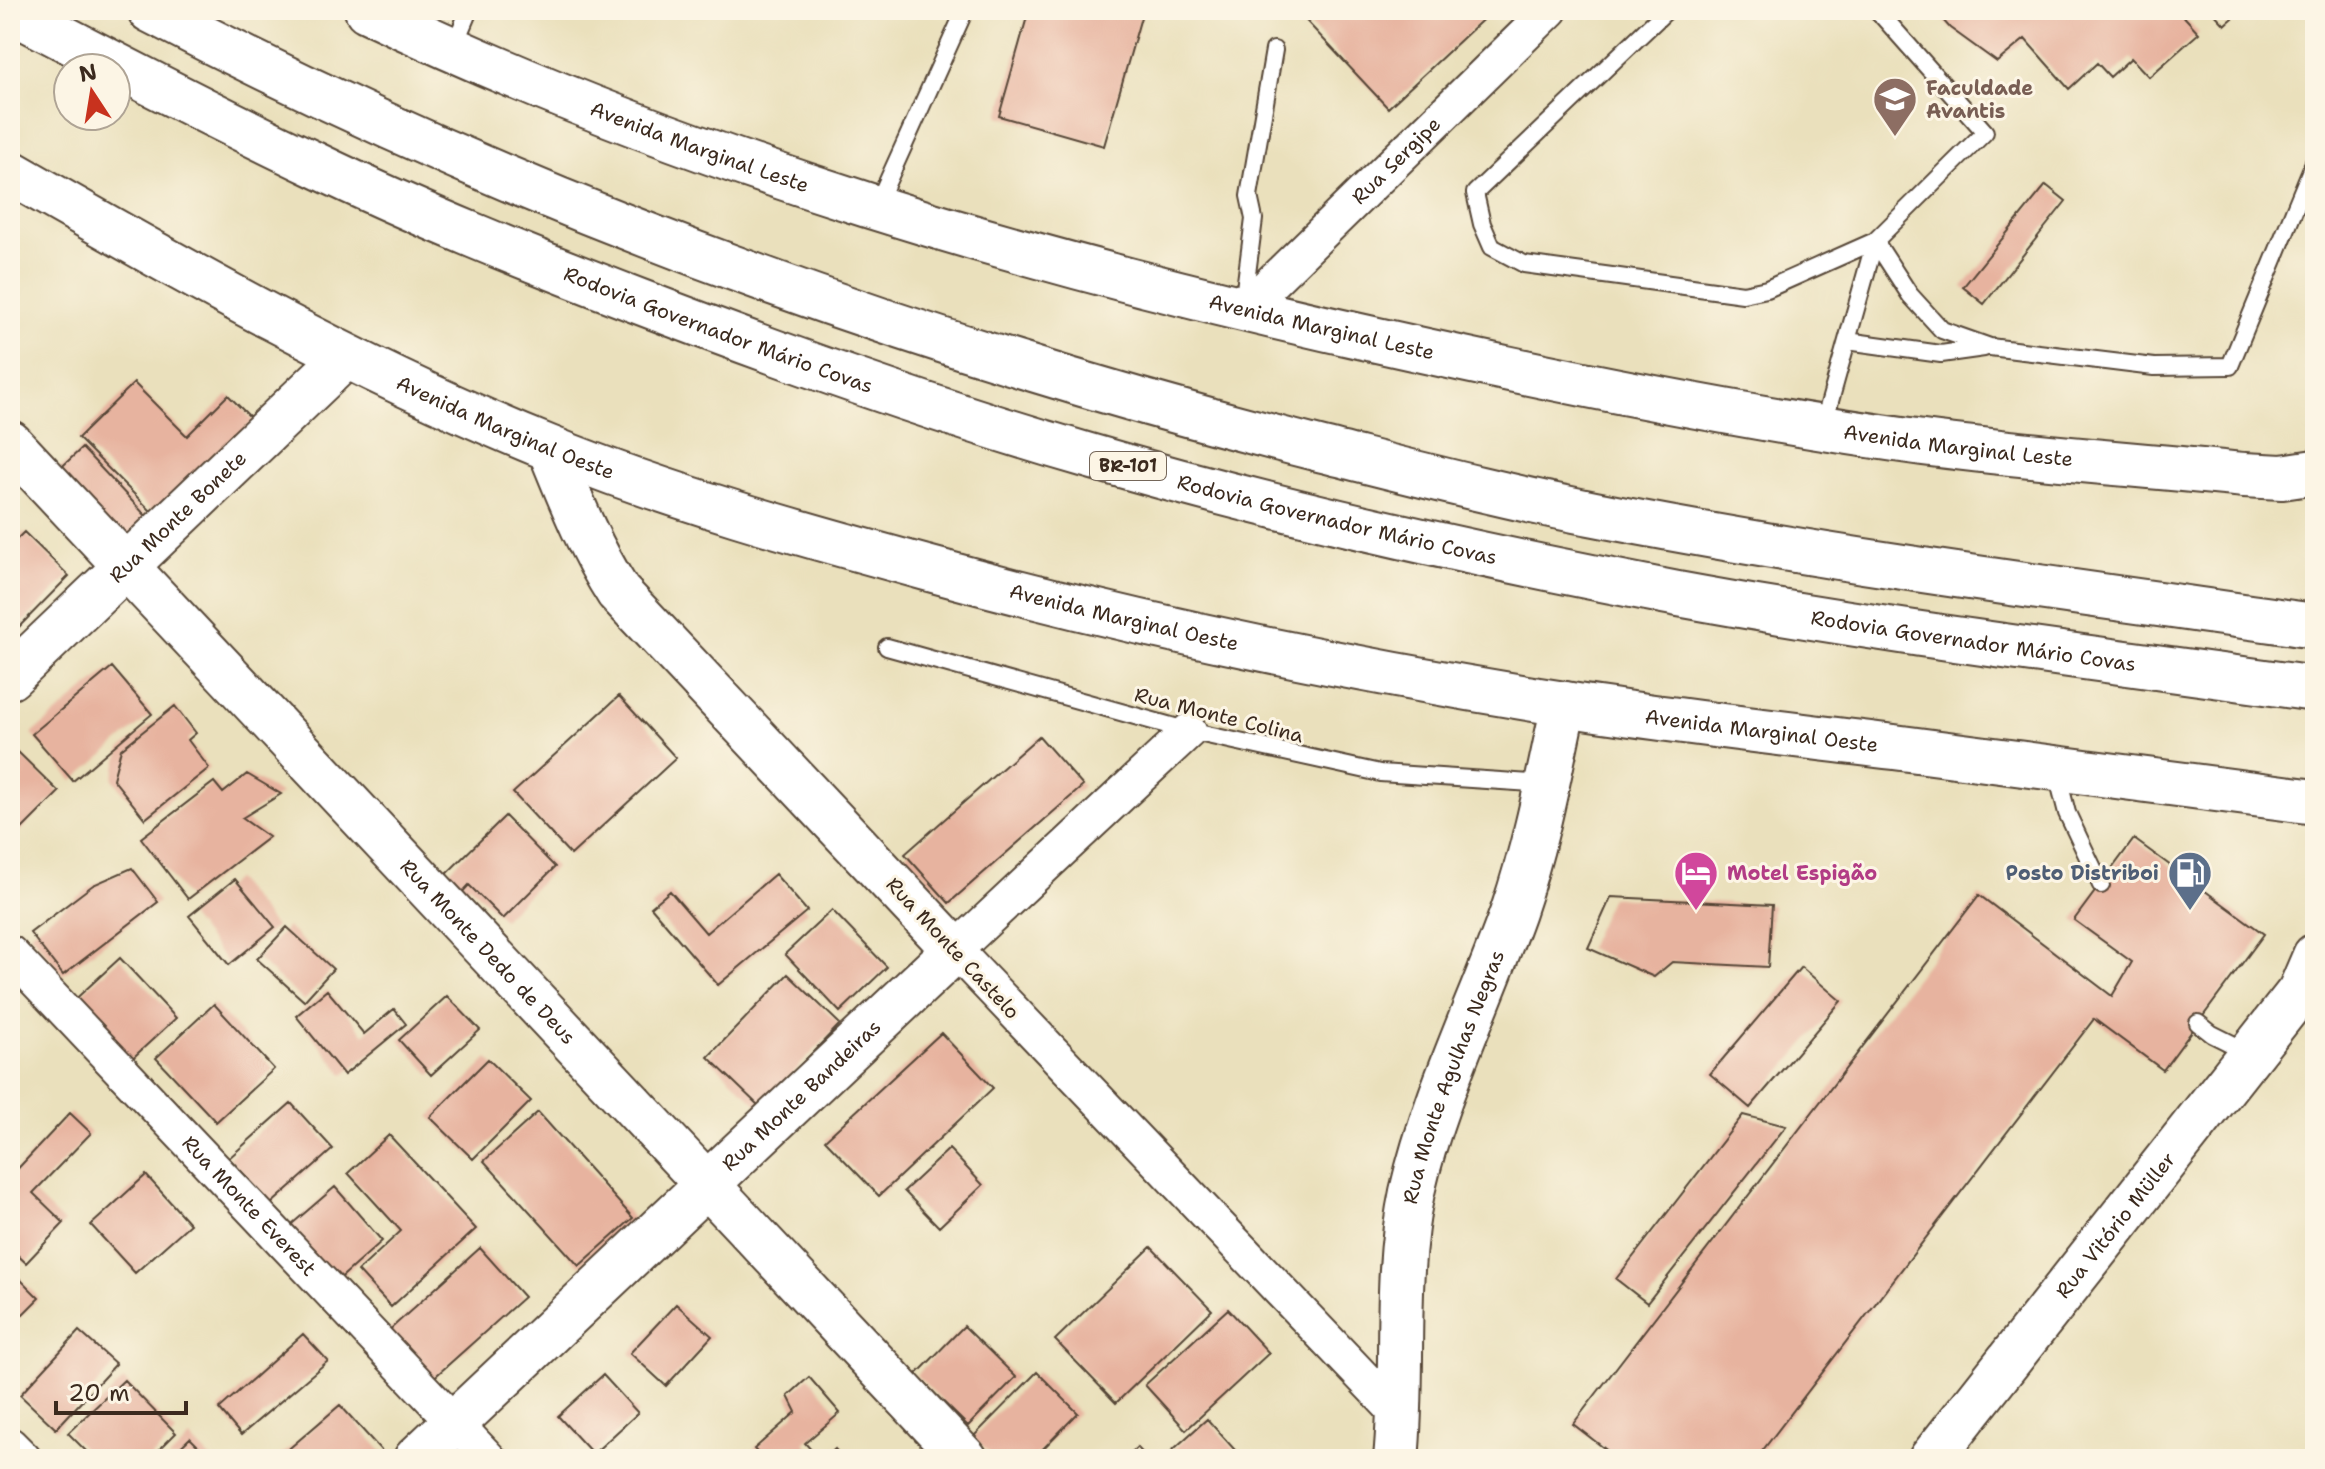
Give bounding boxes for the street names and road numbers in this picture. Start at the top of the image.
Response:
street label: Avenida Marginal Leste [587,95,812,198]
street label: Rua Sergipe [1346,111,1446,210]
street label: Rodovia Governador Mário Covas [560,260,876,399]
street label: Avenida Marginal Leste [1206,288,1437,365]
street label: Avenida Marginal Oeste [392,369,618,485]
street label: Avenida Marginal Leste [1842,419,2074,472]
street label: Rua Monte Bonete [104,445,252,588]
road number: BR-101 [1090,452,1166,480]
street label: Rodovia Governador Mário Covas [1174,468,1499,570]
street label: Avenida Marginal Oeste [1007,578,1241,657]
street label: Rodovia Governador Mário Covas [1809,604,2138,677]
street label: Rua Monte Colina [1132,681,1307,749]
street label: Avenida Marginal Oeste [1644,703,1880,758]
street label: Rua Monte Dedo de Deus [395,853,581,1050]
street label: Rua Monte Castelo [881,872,1025,1024]
street label: Rua Monte Agulhas Negras [1397,946,1510,1206]
street label: Rua Monte Bandeiras [716,1014,886,1176]
street label: Rua Monte Everest [177,1130,322,1282]
street label: Rua Vitório Müller [2050,1147,2181,1303]

